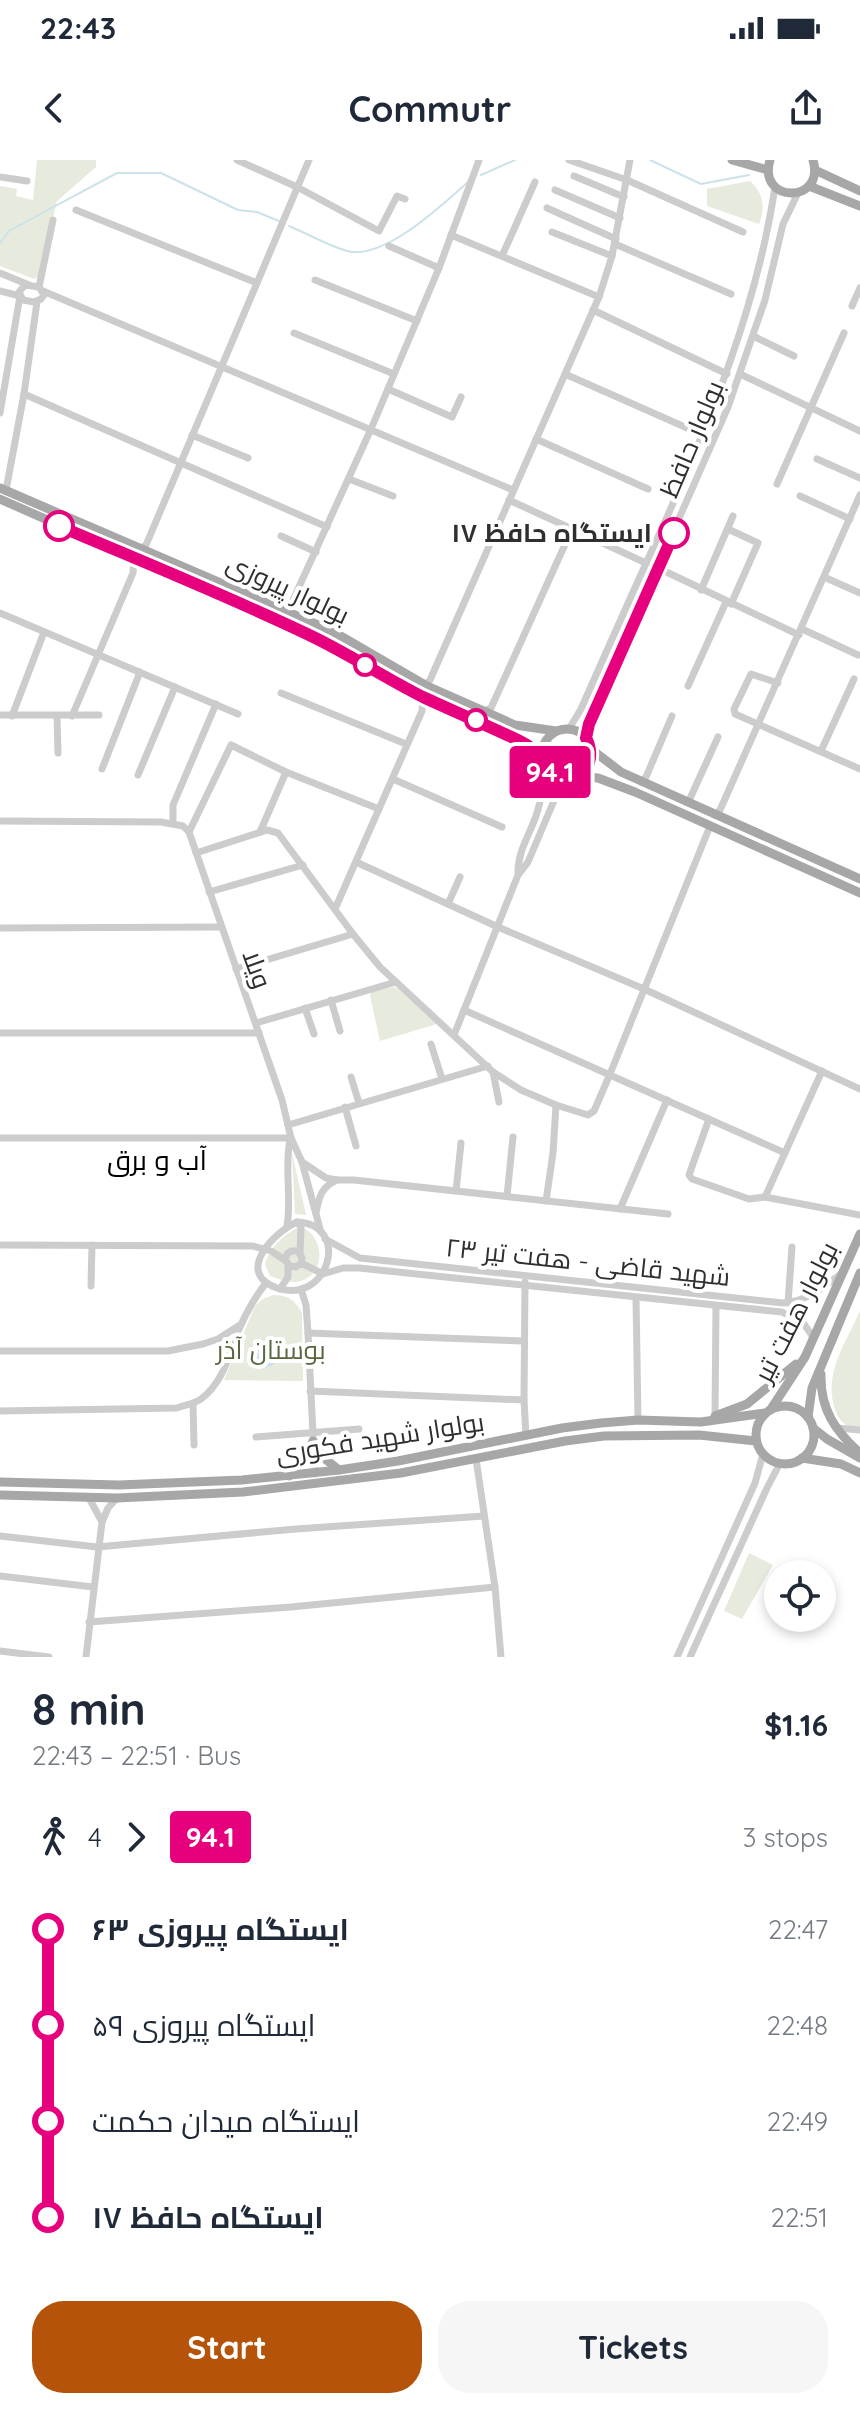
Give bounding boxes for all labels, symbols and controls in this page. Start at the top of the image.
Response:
text: 22:43 [40,9,116,47]
icon: back [32,86,76,130]
text: Commutr [349,86,511,131]
icon: share [784,86,828,130]
street label: بولوار حافظ [652,375,731,502]
unlabelled marker [44,511,74,541]
place label: ایستگاه حافظ ۱۷ [451,516,652,549]
marker: ایستگاه حافظ ۱۷ [659,518,689,548]
street label: بولوار پیروزی [221,546,355,632]
unlabelled marker [354,654,376,676]
unlabelled marker [465,709,487,731]
line badge: 94.1 [494,746,606,798]
text: 94.1 [526,754,574,789]
street label: ویلا [235,945,280,993]
district label: آب و برق [107,1142,208,1177]
street label: شهید قاضی - هفت تیر ۲۳ [444,1230,732,1293]
street label: بولوار هفت تیر [745,1236,845,1389]
park label: بوستان آذر [214,1333,326,1366]
street label: بولوار شهید فکوری [273,1405,486,1470]
map controls [764,1560,836,1632]
button: locate [764,1560,836,1632]
text: 8 min [32,1681,146,1736]
text: $1.16 [764,1706,828,1744]
text: 22:43 – 22:51 · Bus [32,1739,241,1772]
icon: walk [32,1815,76,1859]
icon: forward [114,1815,158,1859]
text: 94.1 [186,1819,235,1854]
text: 4 [88,1821,102,1854]
text: 3 stops [743,1821,828,1854]
text: ایستگاه پیروزی ۶۳ [92,1910,349,1948]
text: 22:47 [768,1913,828,1946]
text: ایستگاه پیروزی ۵۹ [92,2006,316,2044]
text: 22:48 [767,2009,828,2042]
text: ایستگاه میدان حکمت [92,2102,360,2140]
text: 22:49 [767,2105,828,2138]
text: ایستگاه حافظ ۱۷ [92,2198,324,2236]
text: 22:51 [771,2201,828,2234]
button: Start [32,2301,422,2393]
button: Tickets [438,2301,828,2393]

